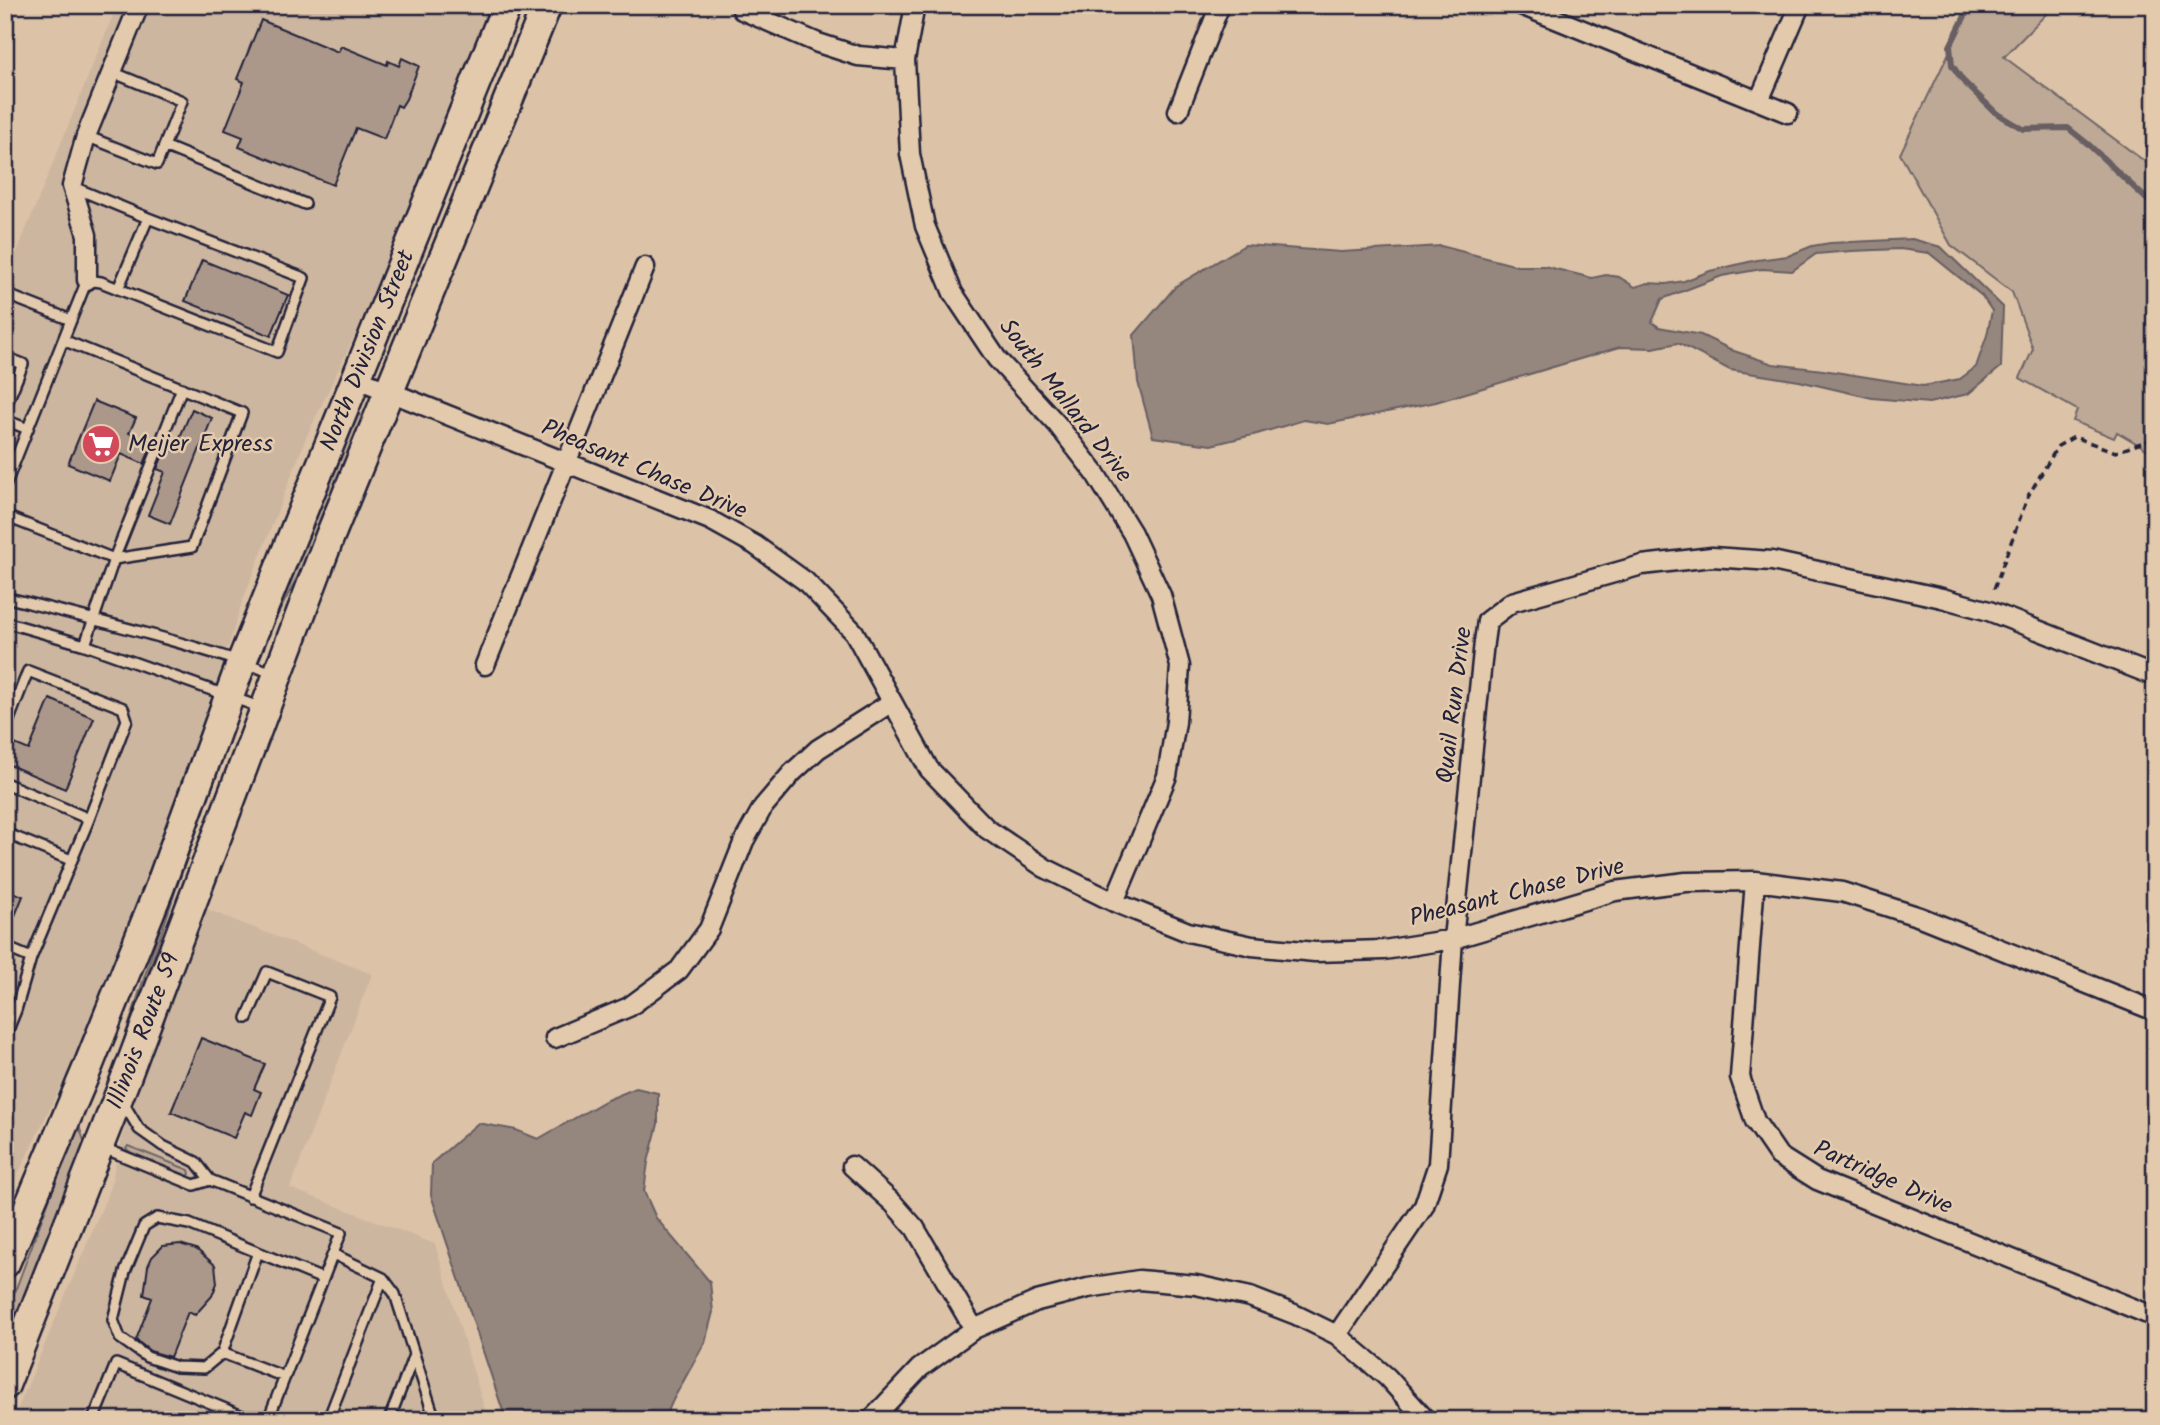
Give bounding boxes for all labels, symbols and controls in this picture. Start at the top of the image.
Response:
street label: North Division Street [309,243,426,457]
street label: South Mallard Drive [988,310,1142,492]
street label: Pheasant Chase Drive [535,409,753,531]
supermarket icon: Meijer Express [80,423,122,465]
place label: Meijer Express [128,425,273,464]
street label: Quail Run Drive [1426,624,1484,786]
street label: Pheasant Chase Drive [1405,847,1629,939]
street label: Illinois Route 59 [96,947,191,1115]
street label: Partridge Drive [1807,1130,1959,1226]

